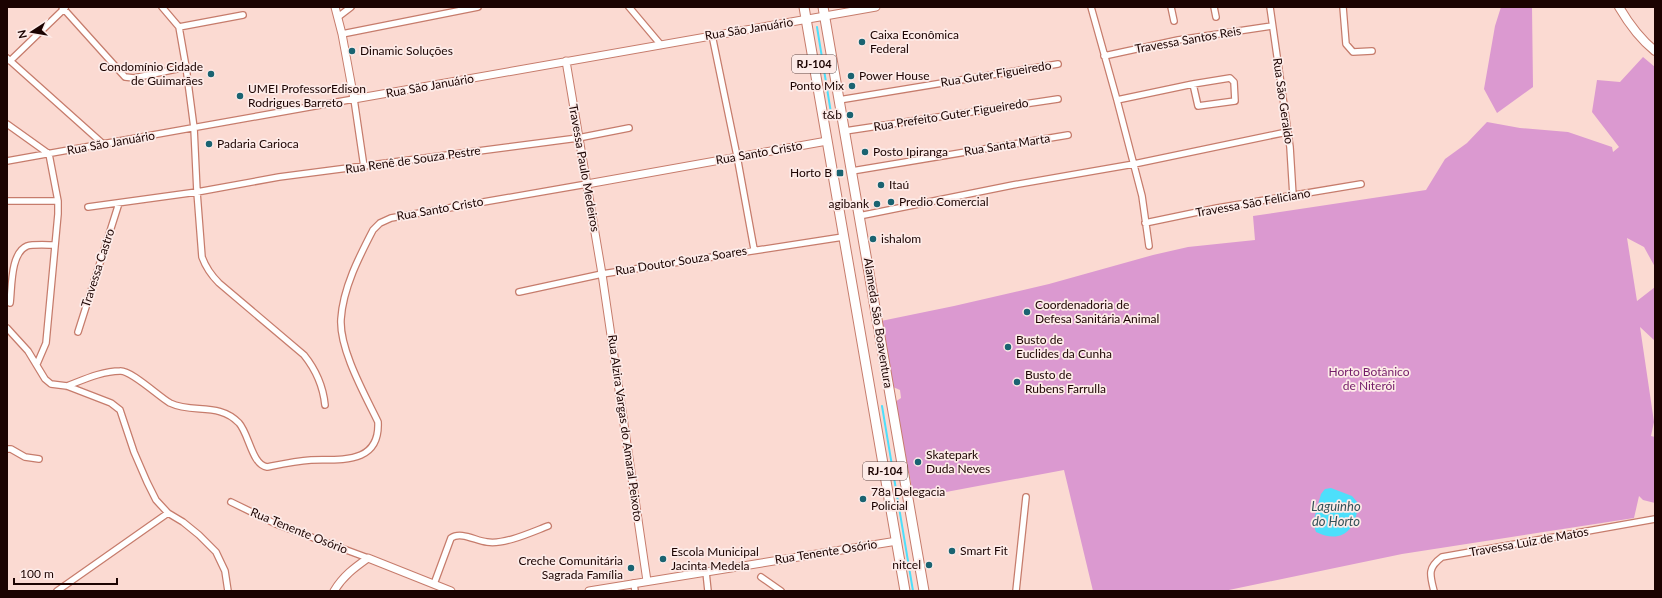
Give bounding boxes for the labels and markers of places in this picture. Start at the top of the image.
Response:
place label: Caixa Econômica Federal [870,27,959,56]
marker: Caixa Econômica Federal [857,37,867,47]
place label: Dinamic Soluções [360,43,453,58]
marker: Dinamic Soluções [347,46,357,56]
place label: Condomínio Cidade de Guimarães [99,59,203,88]
place label: Power House [859,68,929,83]
marker: Condomínio Cidade de Guimarães [206,69,216,79]
marker: Power House [846,71,856,81]
place label: Ponto Mix [790,78,844,93]
place label: UMEI ProfessorEdison Rodrigues Barreto [248,81,366,110]
marker: Ponto Mix [847,81,857,91]
marker: UMEI ProfessorEdison Rodrigues Barreto [235,91,245,101]
place label: t&b [822,107,842,122]
marker: t&b [845,110,855,120]
place label: Padaria Carioca [217,136,299,151]
marker: Padaria Carioca [204,139,214,149]
place label: Posto Ipiranga [873,144,948,159]
marker: Posto Ipiranga [860,147,870,157]
place label: Horto B [790,165,832,180]
marker: Horto B [835,168,845,178]
place label: Itaú [889,177,909,192]
marker: Itaú [876,180,886,190]
place label: Predio Comercial [899,194,988,209]
place label: agibank [828,196,870,211]
marker: Predio Comercial [886,197,896,207]
marker: agibank [872,199,882,209]
place label: ishalom [881,231,921,246]
marker: ishalom [868,234,878,244]
place label: Coordenadoria de Defesa Sanitária Animal [1035,297,1159,326]
marker: Coordenadoria de Defesa Sanitária Animal [1022,307,1032,317]
place label: Busto de Euclides da Cunha [1016,332,1112,361]
marker: Busto de Euclides da Cunha [1003,342,1013,352]
place label: Busto de Rubens Farrulla [1025,367,1106,396]
marker: Busto de Rubens Farrulla [1012,377,1022,387]
place label: Skatepark Duda Neves [926,447,990,476]
marker: Skatepark Duda Neves [913,457,923,467]
place label: 78a Delegacia Policial [871,484,945,513]
marker: 78a Delegacia Policial [858,494,868,504]
place label: Smart Fit [960,543,1009,558]
place label: Escola Municipal Jacinta Medela [671,544,759,573]
marker: Smart Fit [947,546,957,556]
place label: Creche Comunitária Sagrada Família [518,553,623,582]
marker: Escola Municipal Jacinta Medela [658,554,668,564]
place label: nitcel [892,557,921,572]
marker: nitcel [924,560,934,570]
marker: Creche Comunitária Sagrada Família [626,563,636,573]

